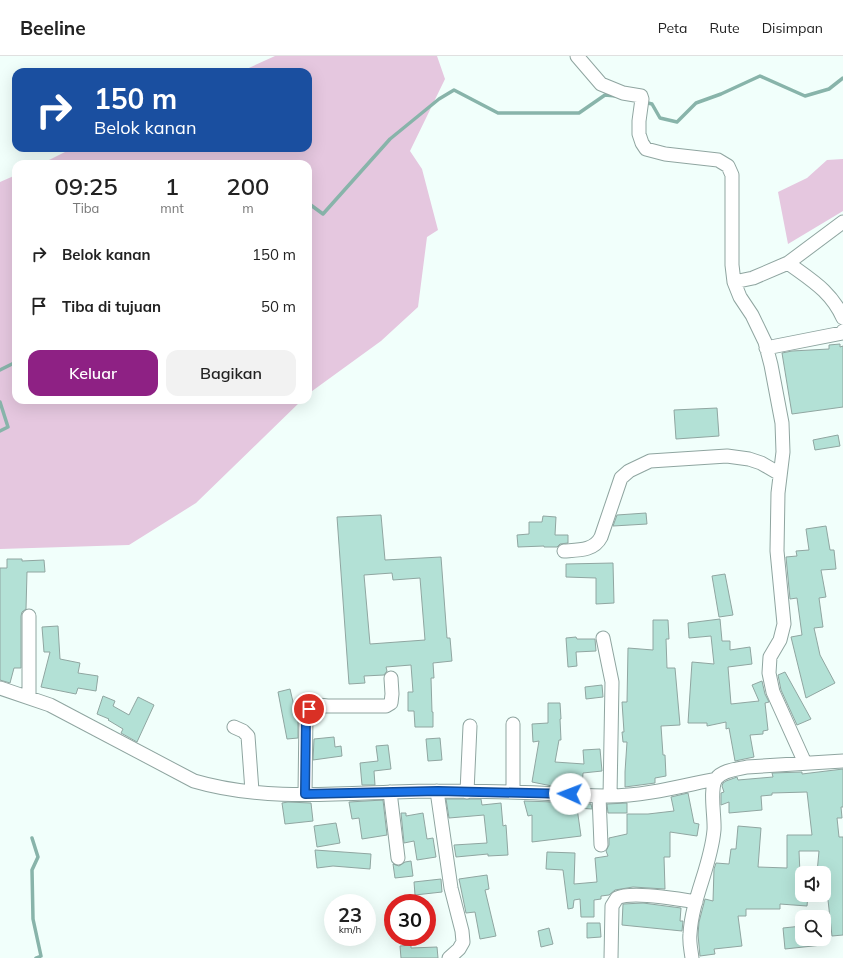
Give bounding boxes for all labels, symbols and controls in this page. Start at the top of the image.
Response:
text: Beeline [20,16,86,40]
text: Peta [658,19,687,37]
text: Rute [709,19,740,37]
text: Disimpan [762,19,823,37]
text: 150 m [94,81,177,116]
icon: right [28,84,80,136]
text: Belok kanan [94,116,196,139]
text: 09:25 [54,171,118,201]
text: 1 [165,171,179,201]
text: 200 [226,171,270,201]
text: Tiba [73,200,99,216]
text: mnt [160,200,184,216]
text: m [242,200,254,216]
icon: right [28,243,50,265]
text: Belok kanan [62,245,151,264]
text: 150 m [252,245,296,264]
icon: arrive [28,295,50,317]
text: Tiba di tujuan [62,297,161,316]
text: 50 m [261,297,296,316]
button: Keluar [28,350,158,396]
button: Bagikan [166,350,296,396]
pin [292,692,326,726]
icon: arrive [298,698,320,720]
position arrow [549,773,591,815]
map controls [795,866,831,946]
button: sound [795,866,831,902]
speed limit sign: 30 [384,894,436,946]
text: 23 [338,902,362,927]
button: search [795,910,831,946]
text: km/h [339,923,361,936]

